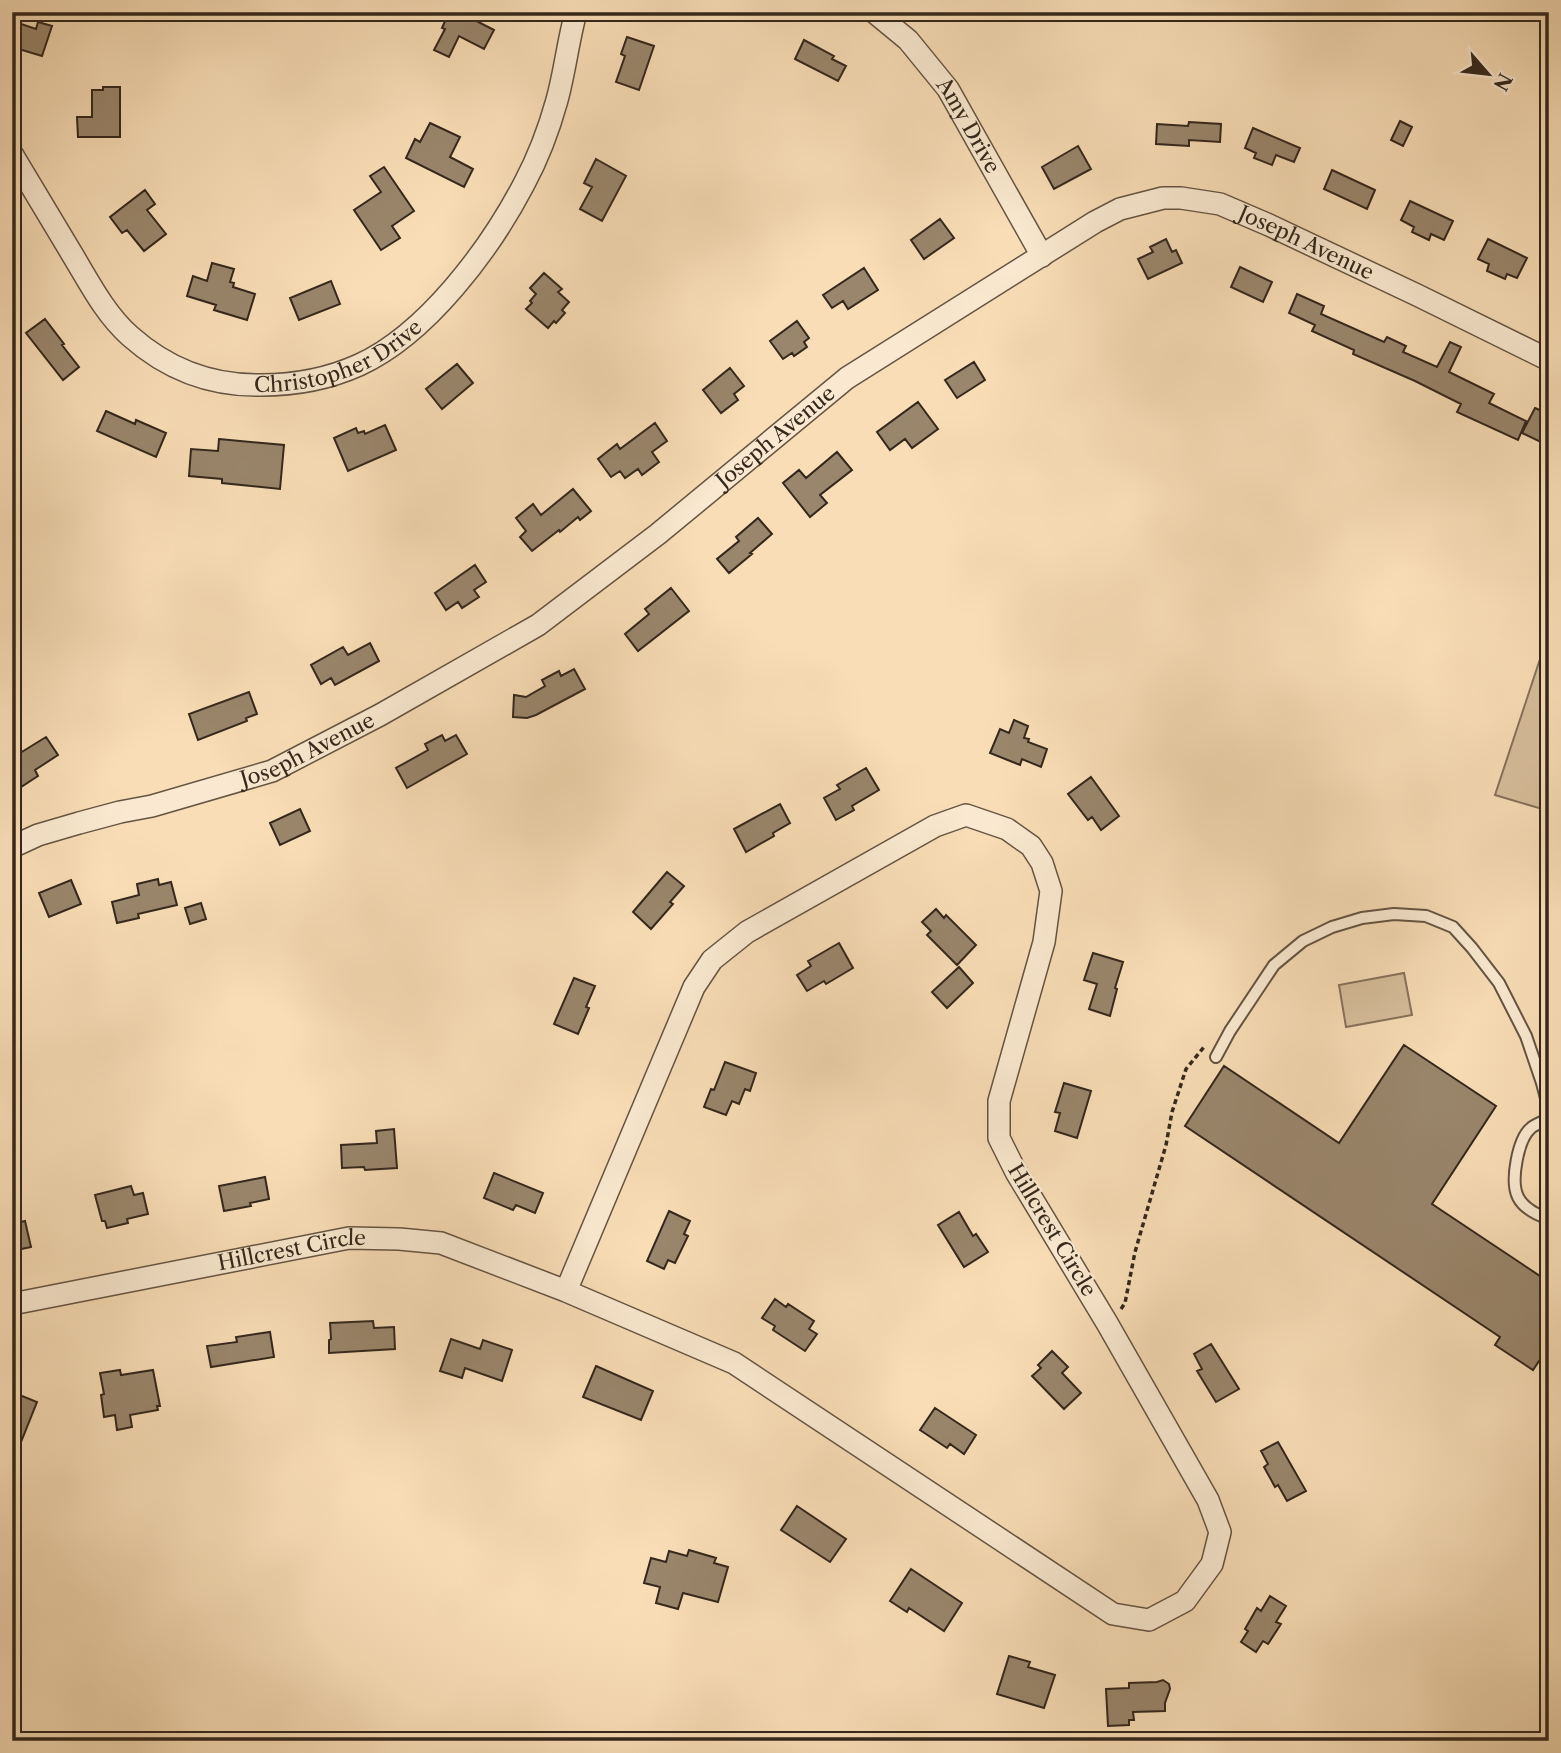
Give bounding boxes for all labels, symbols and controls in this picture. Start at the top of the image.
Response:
north arrow [1452,38,1522,108]
text: N [1489,69,1517,94]
street label: Amy Drive [931,71,1006,177]
street label: Joseph Avenue [1232,199,1378,285]
street label: Christopher Drive [254,314,427,397]
street label: Joseph Avenue [709,380,840,495]
street label: Joseph Avenue [234,707,379,792]
street label: Hillcrest Circle [1003,1159,1102,1301]
street label: Hillcrest Circle [215,1225,366,1275]

